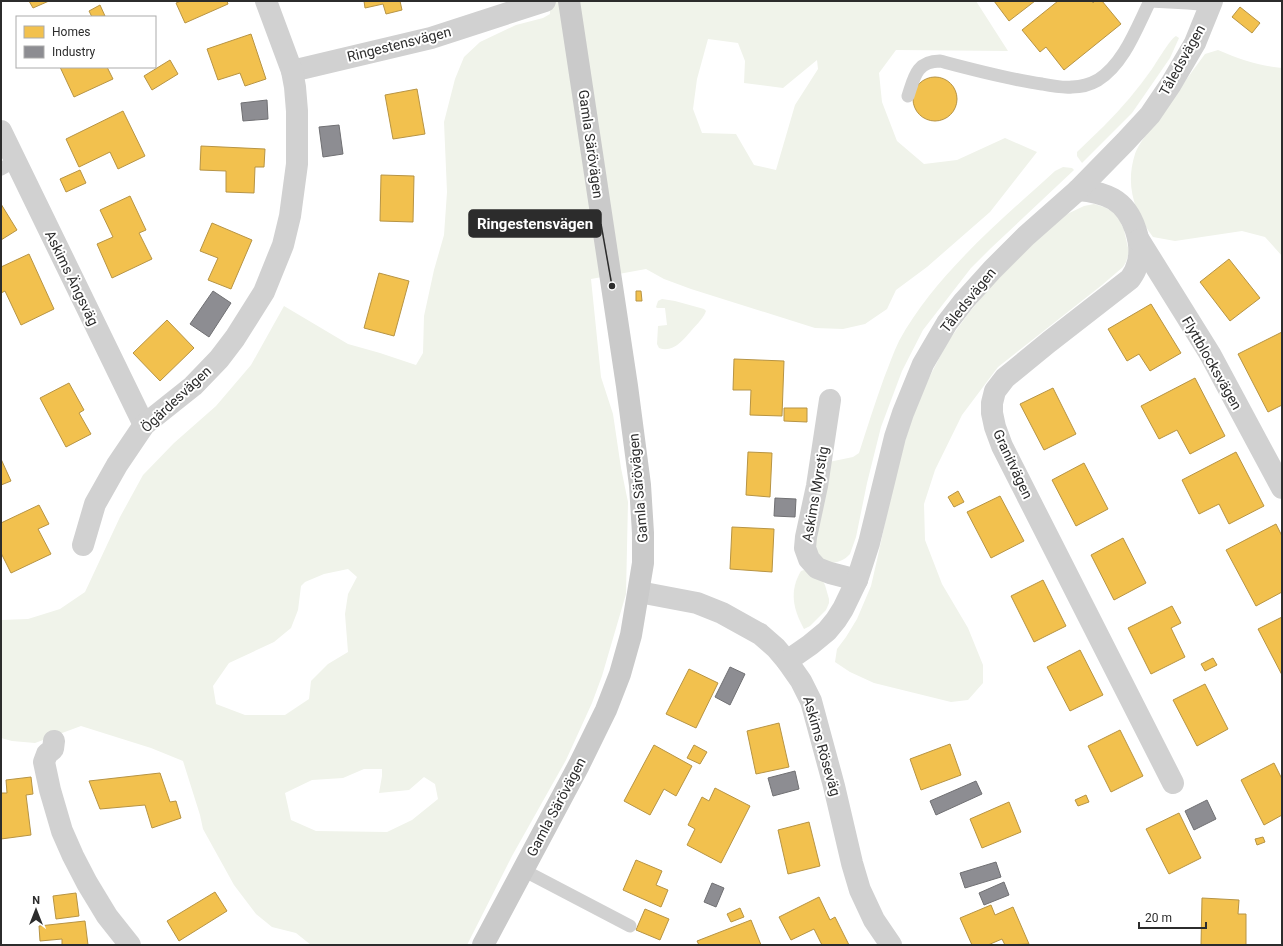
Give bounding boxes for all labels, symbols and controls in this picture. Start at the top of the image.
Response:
legend [16,16,156,68]
street label: Tåledsvägen [1156,22,1208,98]
street label: Ringestensvägen [345,23,453,65]
text: Homes [52,25,90,39]
text: Industry [52,45,96,59]
street label: Gamla Särövägen [575,89,607,199]
callout: Ringestensvägen [469,210,601,237]
text: Ringestensvägen [477,215,593,233]
street label: Askims Ängsväg [42,228,102,328]
street label: Tåledsvägen [937,264,999,336]
street label: Flyttblocksvägen [1179,313,1245,413]
street label: Ögärdesvägen [138,363,214,435]
street label: Granitvägen [990,427,1036,501]
street label: Gamla Särövägen [625,433,651,543]
street label: Askims Myrstig [799,445,831,543]
street label: Askims Röseväg [800,694,844,798]
street label: Gamla Särövägen [523,755,589,859]
north arrow [16,890,56,930]
text: N [32,894,40,907]
scale bar [1139,904,1206,930]
text: 20 m [1145,911,1172,925]

